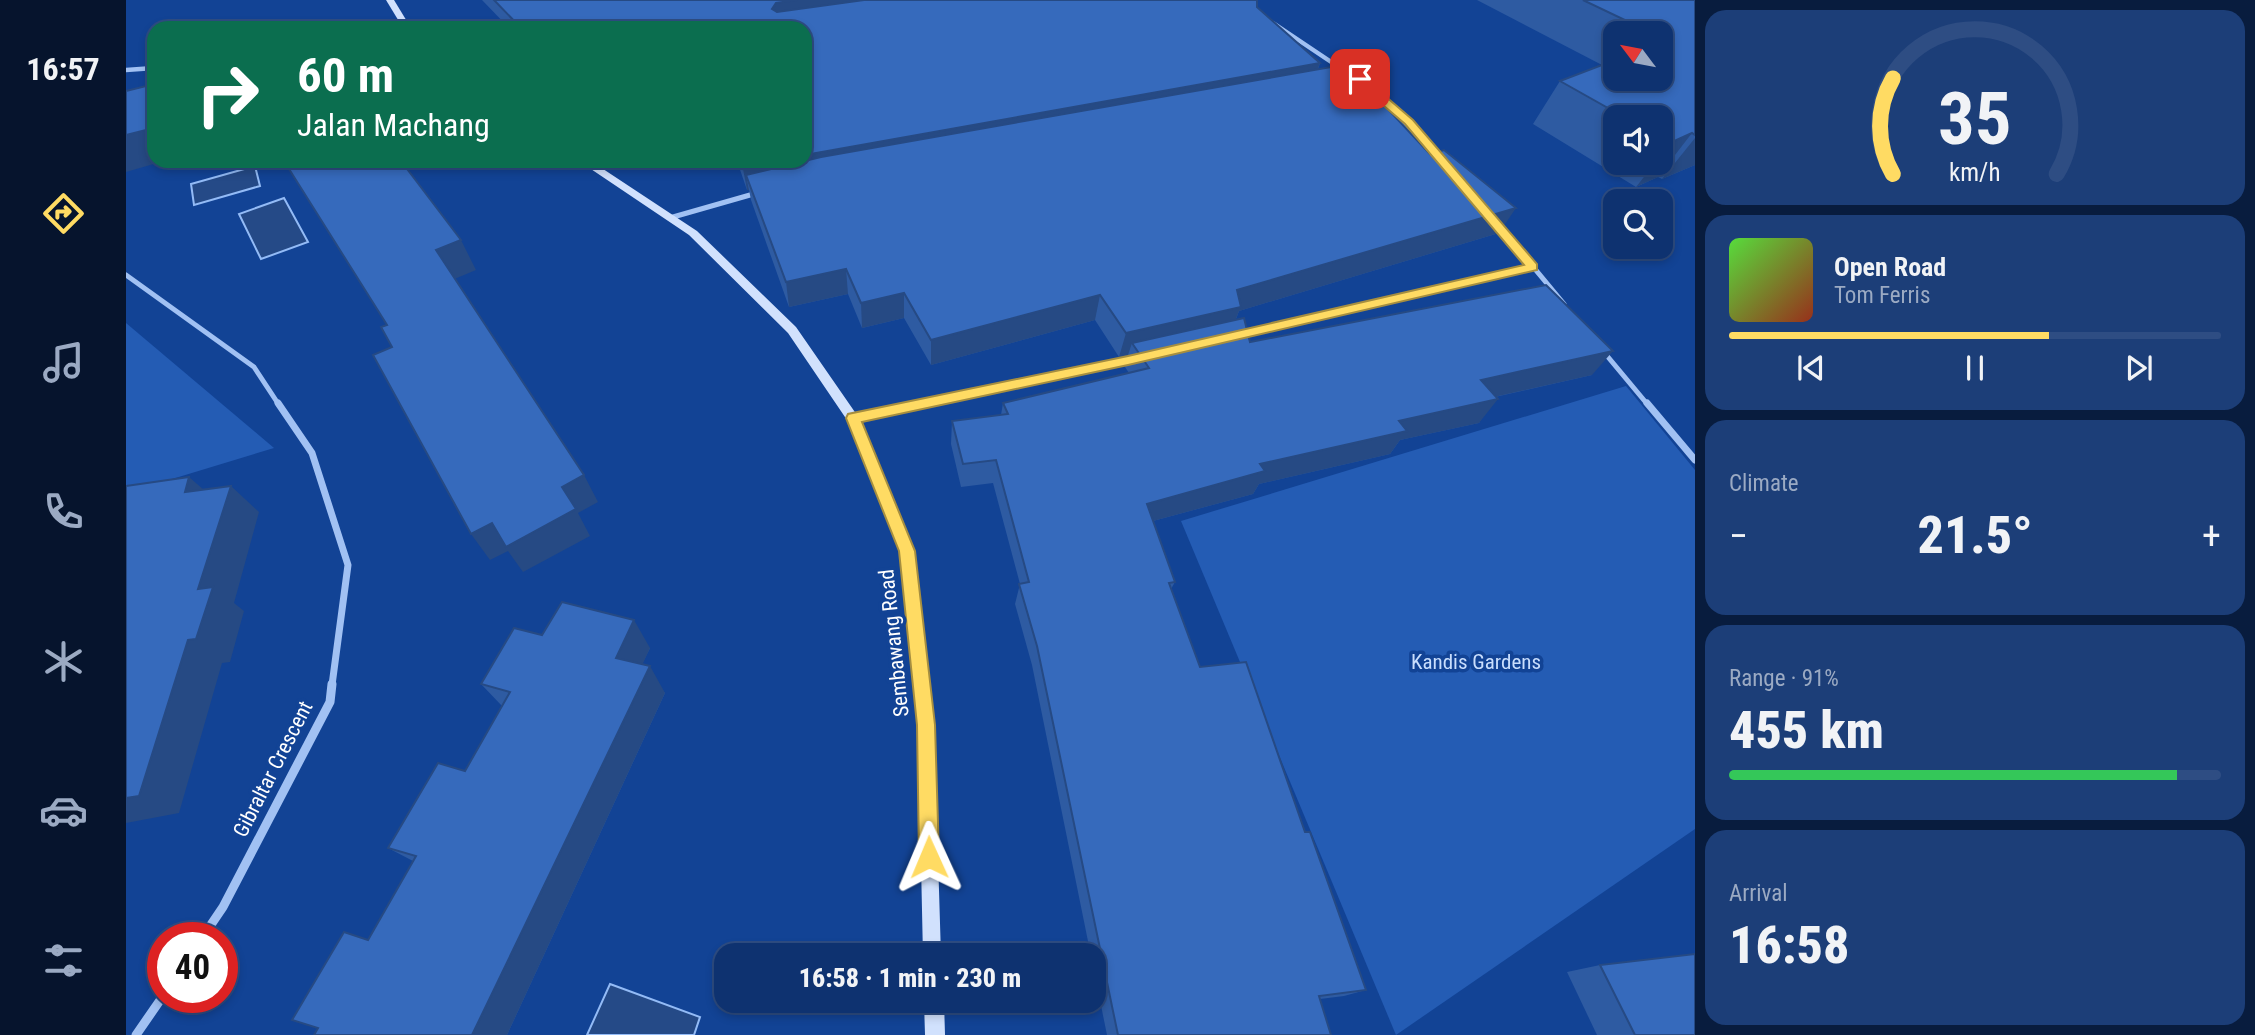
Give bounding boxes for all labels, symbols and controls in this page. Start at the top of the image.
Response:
north arrow [1603,21,1673,91]
map controls [1603,21,1673,259]
text: 60 m [297,47,394,104]
icon: right [182,49,273,140]
pin [1330,49,1390,109]
text: 16:57 [26,50,100,88]
icon: arrive [1341,60,1379,98]
text: 35 [1938,76,2012,162]
button: sound [1603,105,1673,175]
text: Jalan Machang [297,106,490,144]
text: km/h [1949,157,2001,186]
icon: directions [39,189,88,238]
button: search [1603,189,1673,259]
text: Open Road [1834,252,1946,282]
text: Tom Ferris [1834,282,1930,309]
icon: music [39,338,88,387]
icon: previous [1792,349,1830,387]
icon: pause [1956,349,1994,387]
icon: next [2120,349,2158,387]
text: Climate [1729,470,1799,497]
icon: phone [39,487,88,536]
text: 21.5° [1917,505,2033,566]
text: − [1729,514,1748,558]
text: + [2202,514,2221,558]
street label: Sembawang Road [874,568,914,718]
icon: climate [39,637,88,686]
park label: Kandis Gardens [1411,650,1541,674]
text: Range · 91% [1729,665,1839,692]
street label: Gibraltar Crescent [228,697,318,841]
text: 455 km [1729,700,1884,761]
icon: car [39,786,88,835]
position arrow [892,820,966,894]
text: Arrival [1729,880,1788,907]
text: 16:58 [1729,915,1849,976]
speed limit sign: 40 [147,922,238,1013]
icon: filters [39,936,88,985]
text: 16:58 · 1 min · 230 m [799,963,1021,993]

